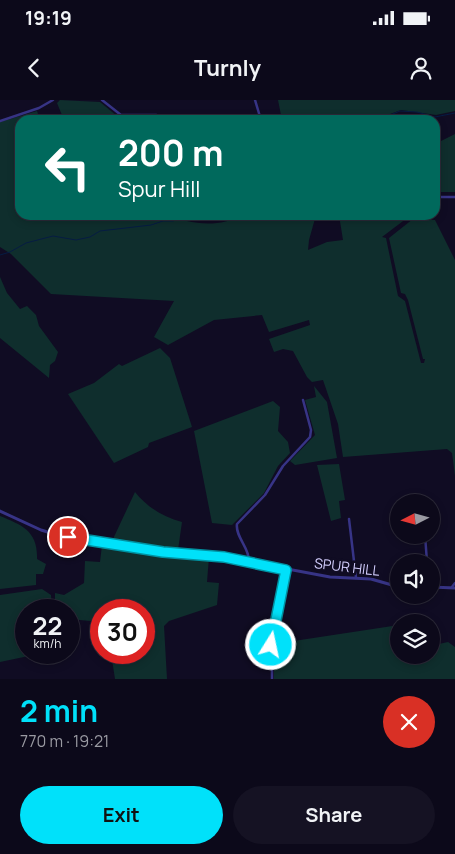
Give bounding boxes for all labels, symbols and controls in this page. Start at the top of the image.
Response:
text: 19:19 [25,5,72,31]
text: Turnly [194,53,261,83]
icon: back [20,54,48,82]
icon: person [407,54,435,82]
text: 200 m [118,129,223,177]
icon: left [35,135,100,200]
text: Spur Hill [118,174,200,204]
north arrow [390,494,440,544]
map controls [390,494,440,664]
pin [47,516,89,558]
icon: arrive [54,523,82,551]
street label: SPUR HILL [313,553,381,580]
button: sound [390,554,440,604]
speed limit sign: 30 [90,599,155,664]
text: 22 [33,608,62,643]
button: layers [390,614,440,664]
position arrow [244,618,296,670]
text: km/h [34,635,61,652]
text: 2 min [20,690,98,731]
button: close [383,696,435,748]
text: 770 m · 19:21 [20,730,109,752]
button: Exit [20,786,223,844]
button: Share [233,786,435,844]

